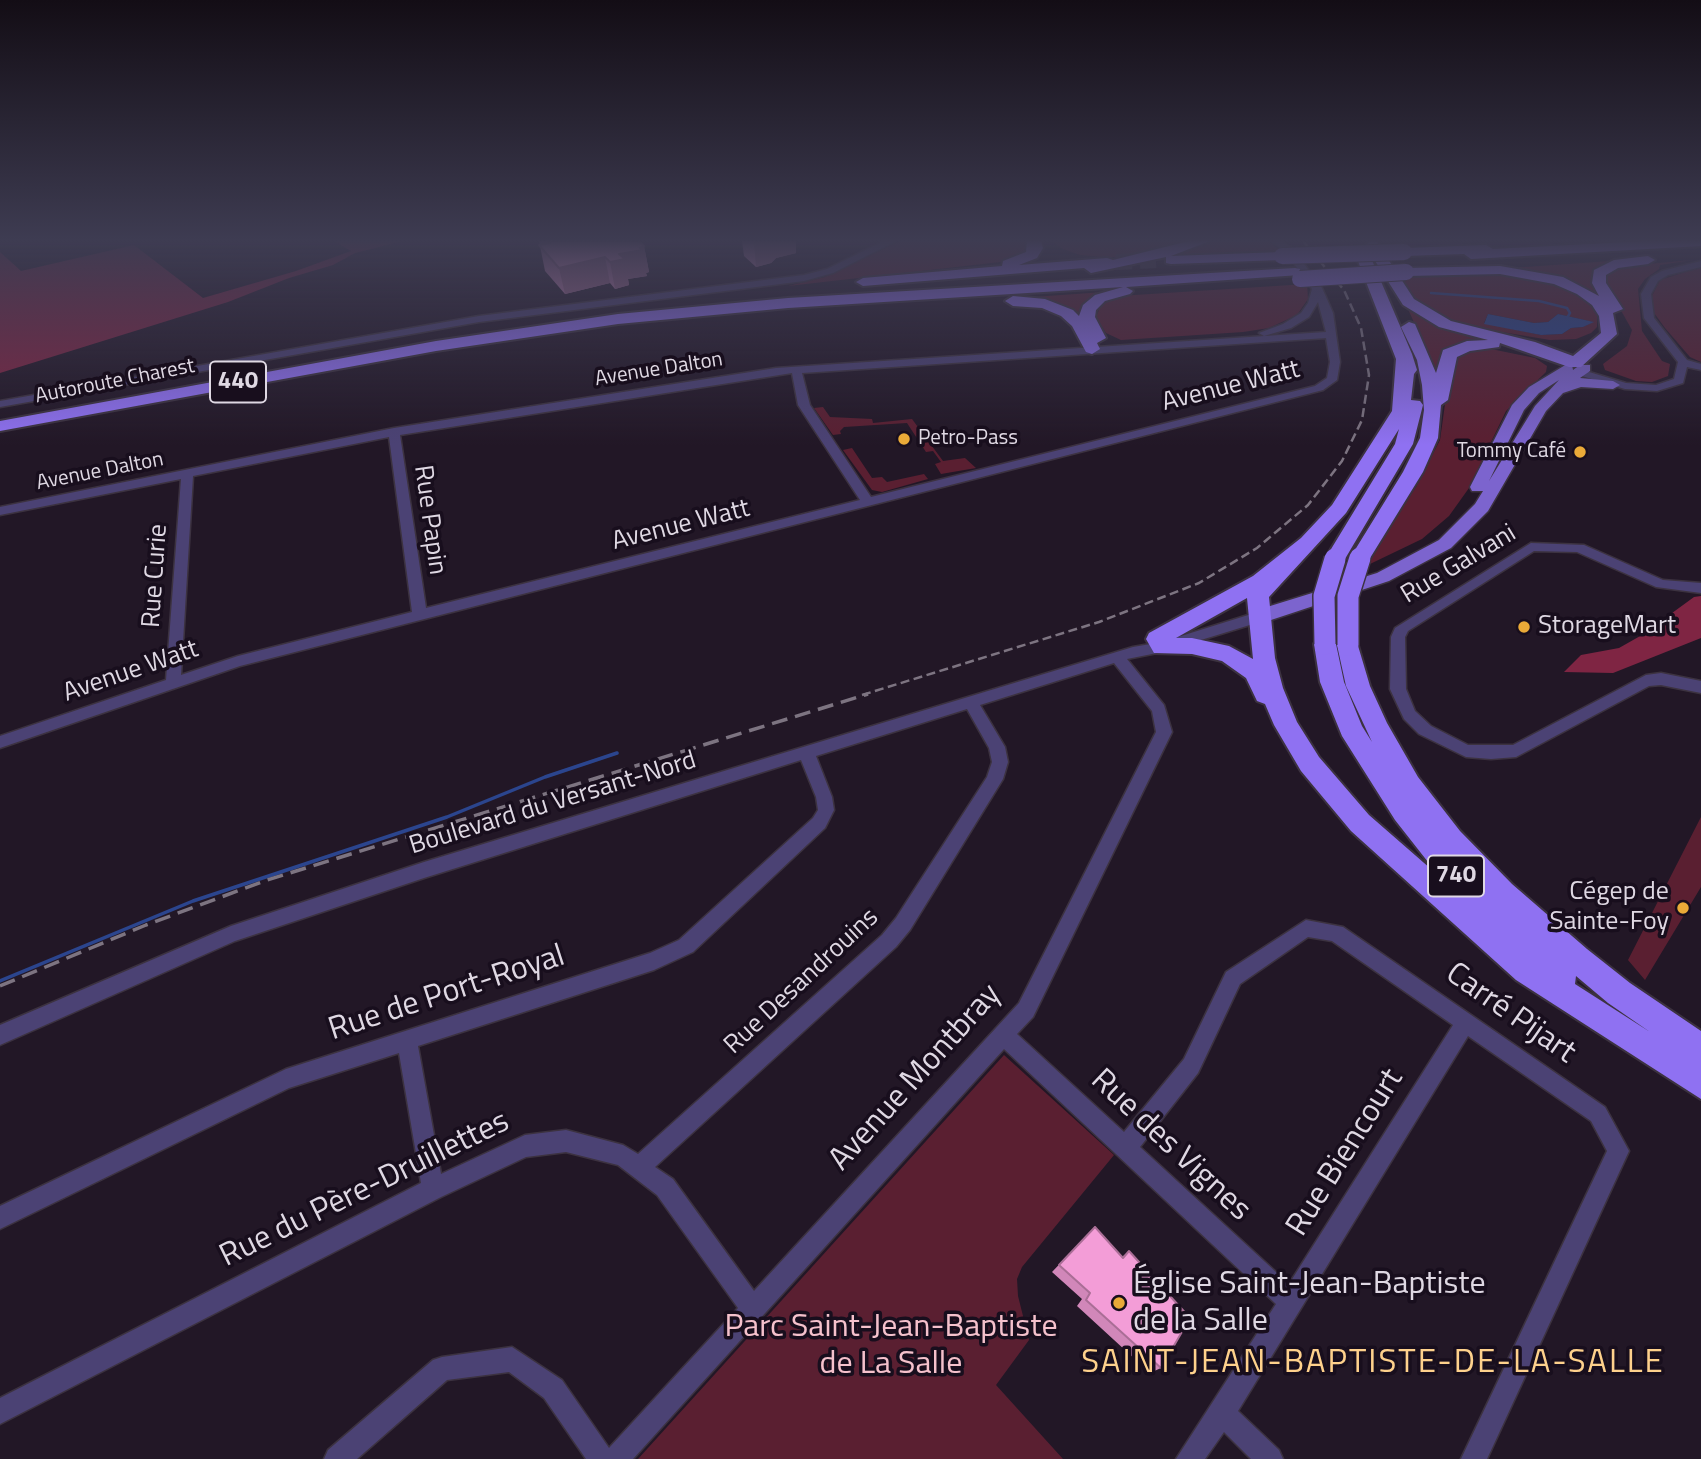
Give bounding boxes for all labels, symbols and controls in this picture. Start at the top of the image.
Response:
street label: Avenue Dalton [593,347,725,393]
street label: Autoroute Charest [33,354,197,410]
street label: Avenue Watt [1159,355,1303,419]
road number: 440 [210,362,266,402]
place label: Petro-Pass [918,426,1018,452]
marker: Petro-Pass [896,431,912,447]
place label: Tommy Café [1457,439,1566,465]
marker: Tommy Café [1572,444,1588,460]
street label: Avenue Dalton [34,447,166,497]
street label: Rue Papin [406,463,452,577]
street label: Avenue Watt [609,494,753,558]
street label: Rue Galvani [1396,519,1522,611]
street label: Rue Curie [137,523,175,629]
place label: StorageMart [1538,611,1676,643]
marker: StorageMart [1516,619,1532,635]
street label: Avenue Watt [59,634,203,710]
street label: Boulevard du Versant-Nord [406,745,700,863]
road number: 740 [1428,856,1484,896]
place label: Cégep de Sainte-Foy [1549,877,1669,938]
marker: Cégep de Sainte-Foy [1675,900,1691,916]
street label: Rue Desandrouins [718,903,886,1061]
street label: Rue de Port-Royal [324,938,570,1050]
street label: Carré Pijart [1438,955,1582,1073]
street label: Avenue Montbray [822,977,1010,1179]
street label: Rue des Vignes [1082,1062,1258,1230]
street label: Rue Biencourt [1279,1062,1413,1244]
street label: Rue du Père-Druillettes [214,1103,516,1277]
place label: Église Saint-Jean-Baptiste de la Salle [1133,1266,1486,1341]
marker: Église Saint-Jean-Baptiste de la Salle [1111,1295,1127,1311]
park label: Parc Saint-Jean-Baptiste de La Salle [724,1309,1058,1384]
district label: SAINT-JEAN-BAPTISTE-DE-LA-SALLE [1085,1344,1661,1384]

